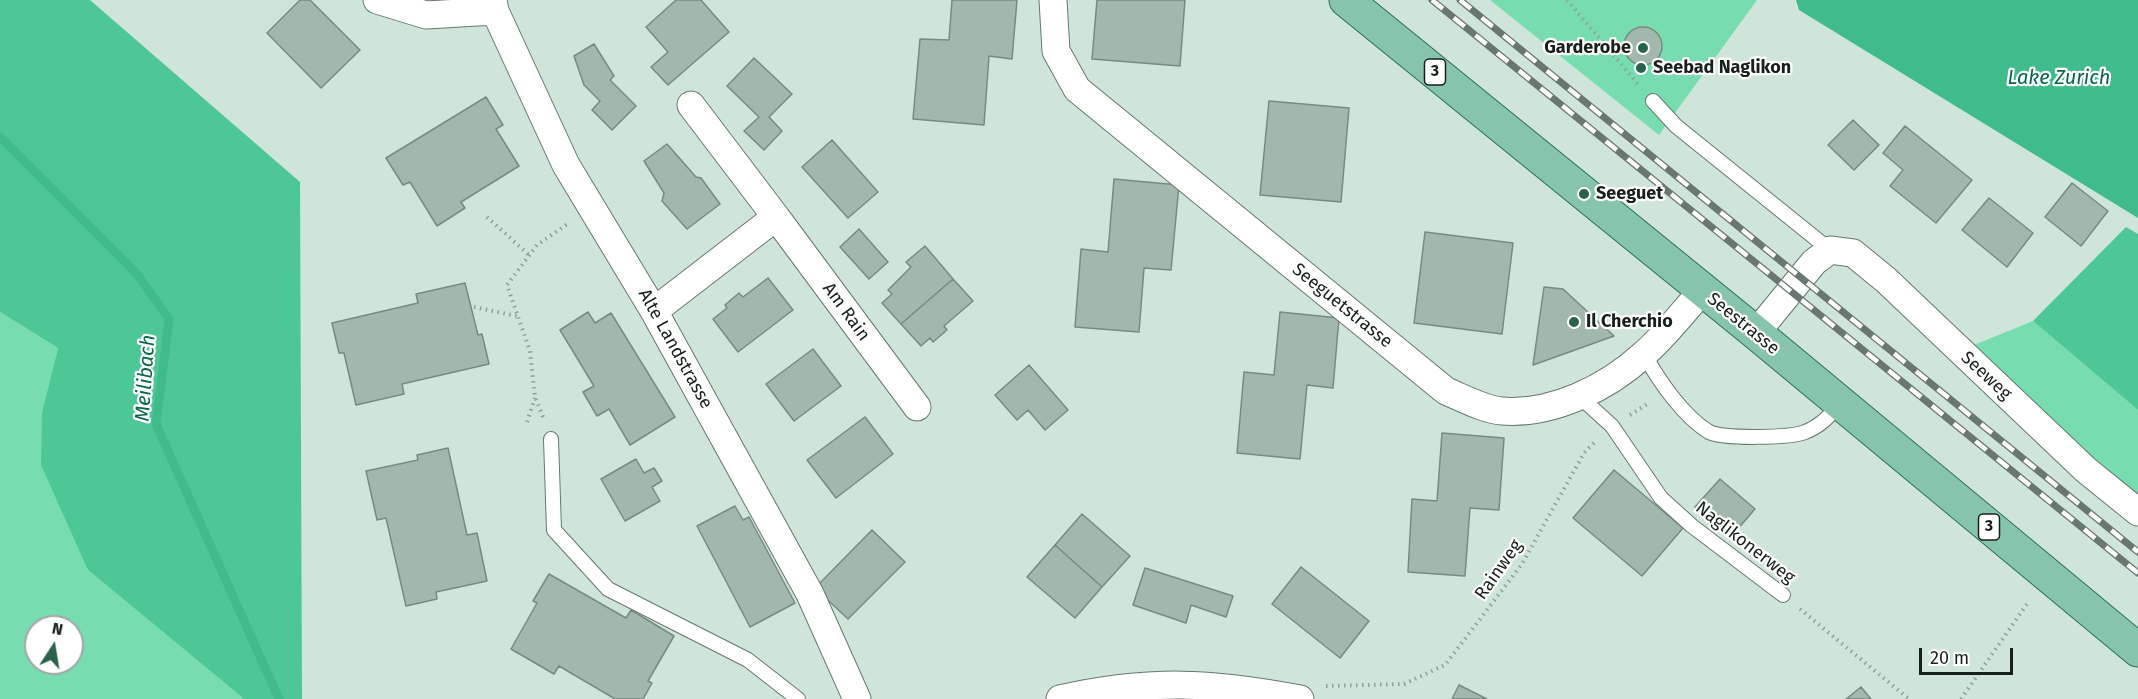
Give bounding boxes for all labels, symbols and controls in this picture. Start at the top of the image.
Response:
place label: Garderobe [1544,37,1631,59]
marker: Garderobe [1636,41,1650,55]
place label: Seebad Naglikon [1653,57,1791,79]
road number: 3 [1424,59,1446,85]
marker: Seebad Naglikon [1634,61,1648,75]
water label: Lake Zurich [2008,66,2110,90]
place label: Seeguet [1596,183,1663,205]
marker: Seeguet [1577,187,1591,201]
street label: Seeguetstrasse [1288,259,1396,353]
street label: Am Rain [818,279,874,345]
street label: Alte Landstrasse [633,285,717,413]
street label: Seestrasse [1703,288,1783,360]
place label: Il Cherchio [1586,311,1673,333]
marker: Il Cherchio [1567,315,1581,329]
water label: Meilibach [131,334,161,422]
street label: Seeweg [1956,347,2016,405]
street label: Naglikonerweg [1691,497,1799,589]
road number: 3 [1978,514,2000,540]
street label: Rainweg [1471,536,1527,604]
north arrow [24,615,84,675]
text: N [50,618,65,639]
scale bar [1922,636,2016,674]
text: 20 m [1930,647,1969,669]

